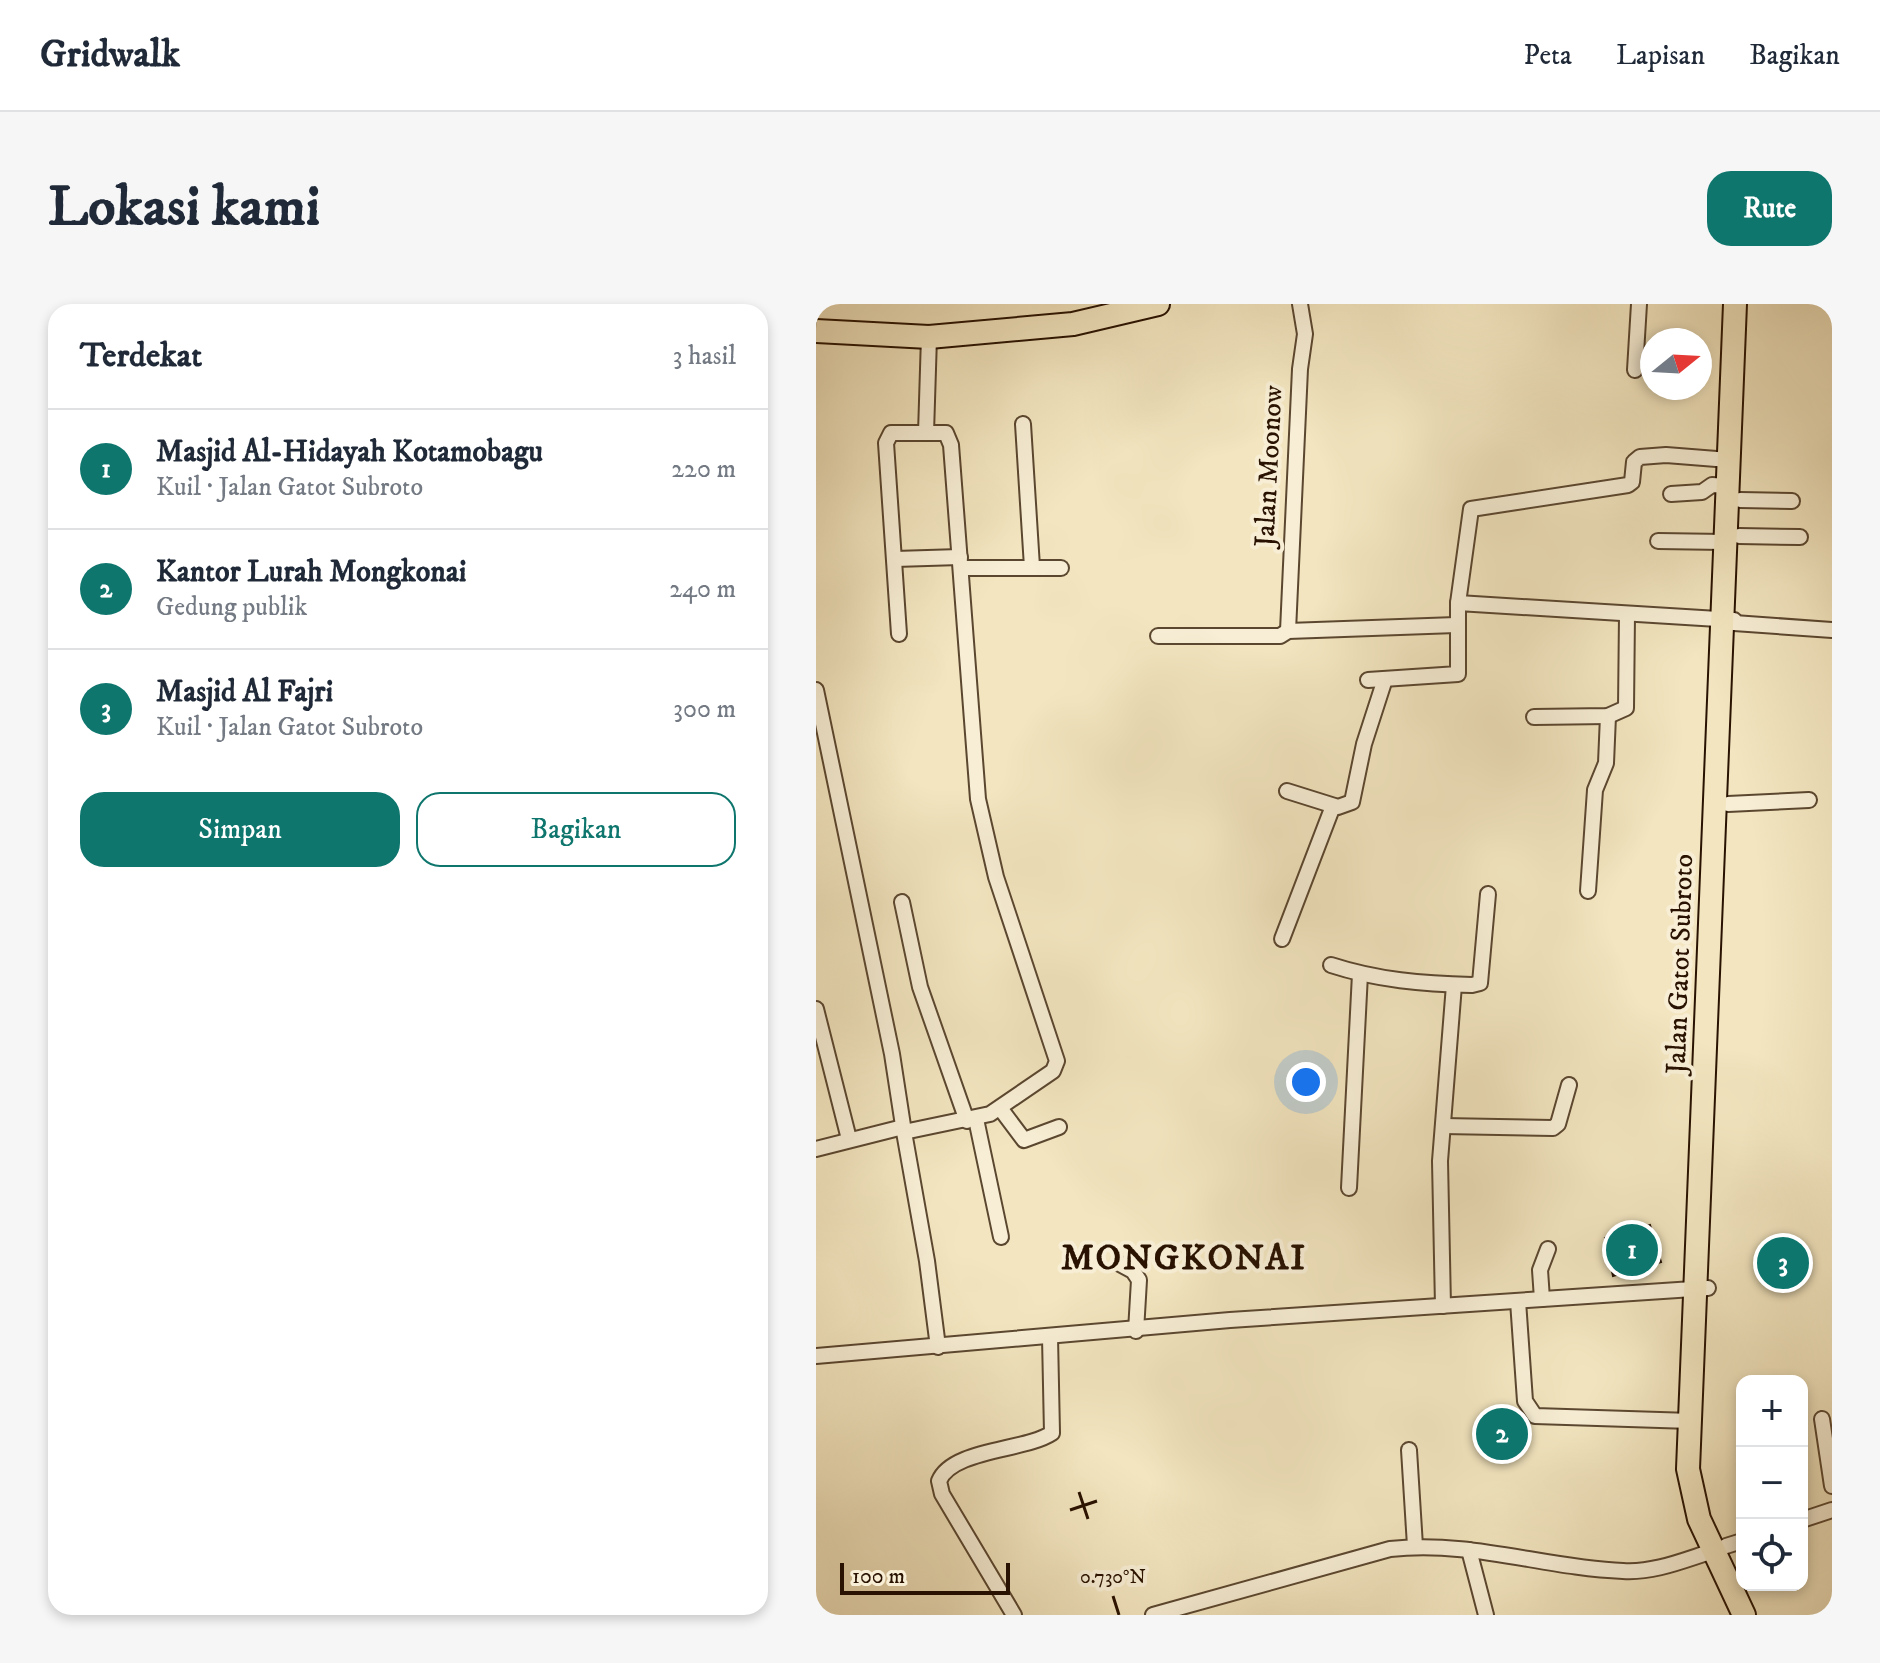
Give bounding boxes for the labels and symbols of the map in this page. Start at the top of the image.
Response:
north arrow [1640,328,1712,400]
street label: Jalan Moonow [1247,384,1291,551]
street label: Jalan Gatot Subroto [1659,853,1701,1078]
your location [1286,1062,1326,1102]
pin: 1 [1606,1220,1658,1280]
pin: 3 [1757,1233,1809,1293]
district label: MONGKONAI [1061,1236,1307,1281]
pin: 2 [1476,1404,1528,1464]
scale bar [840,1559,1010,1595]
text: 0.730°N [1080,1565,1146,1590]

